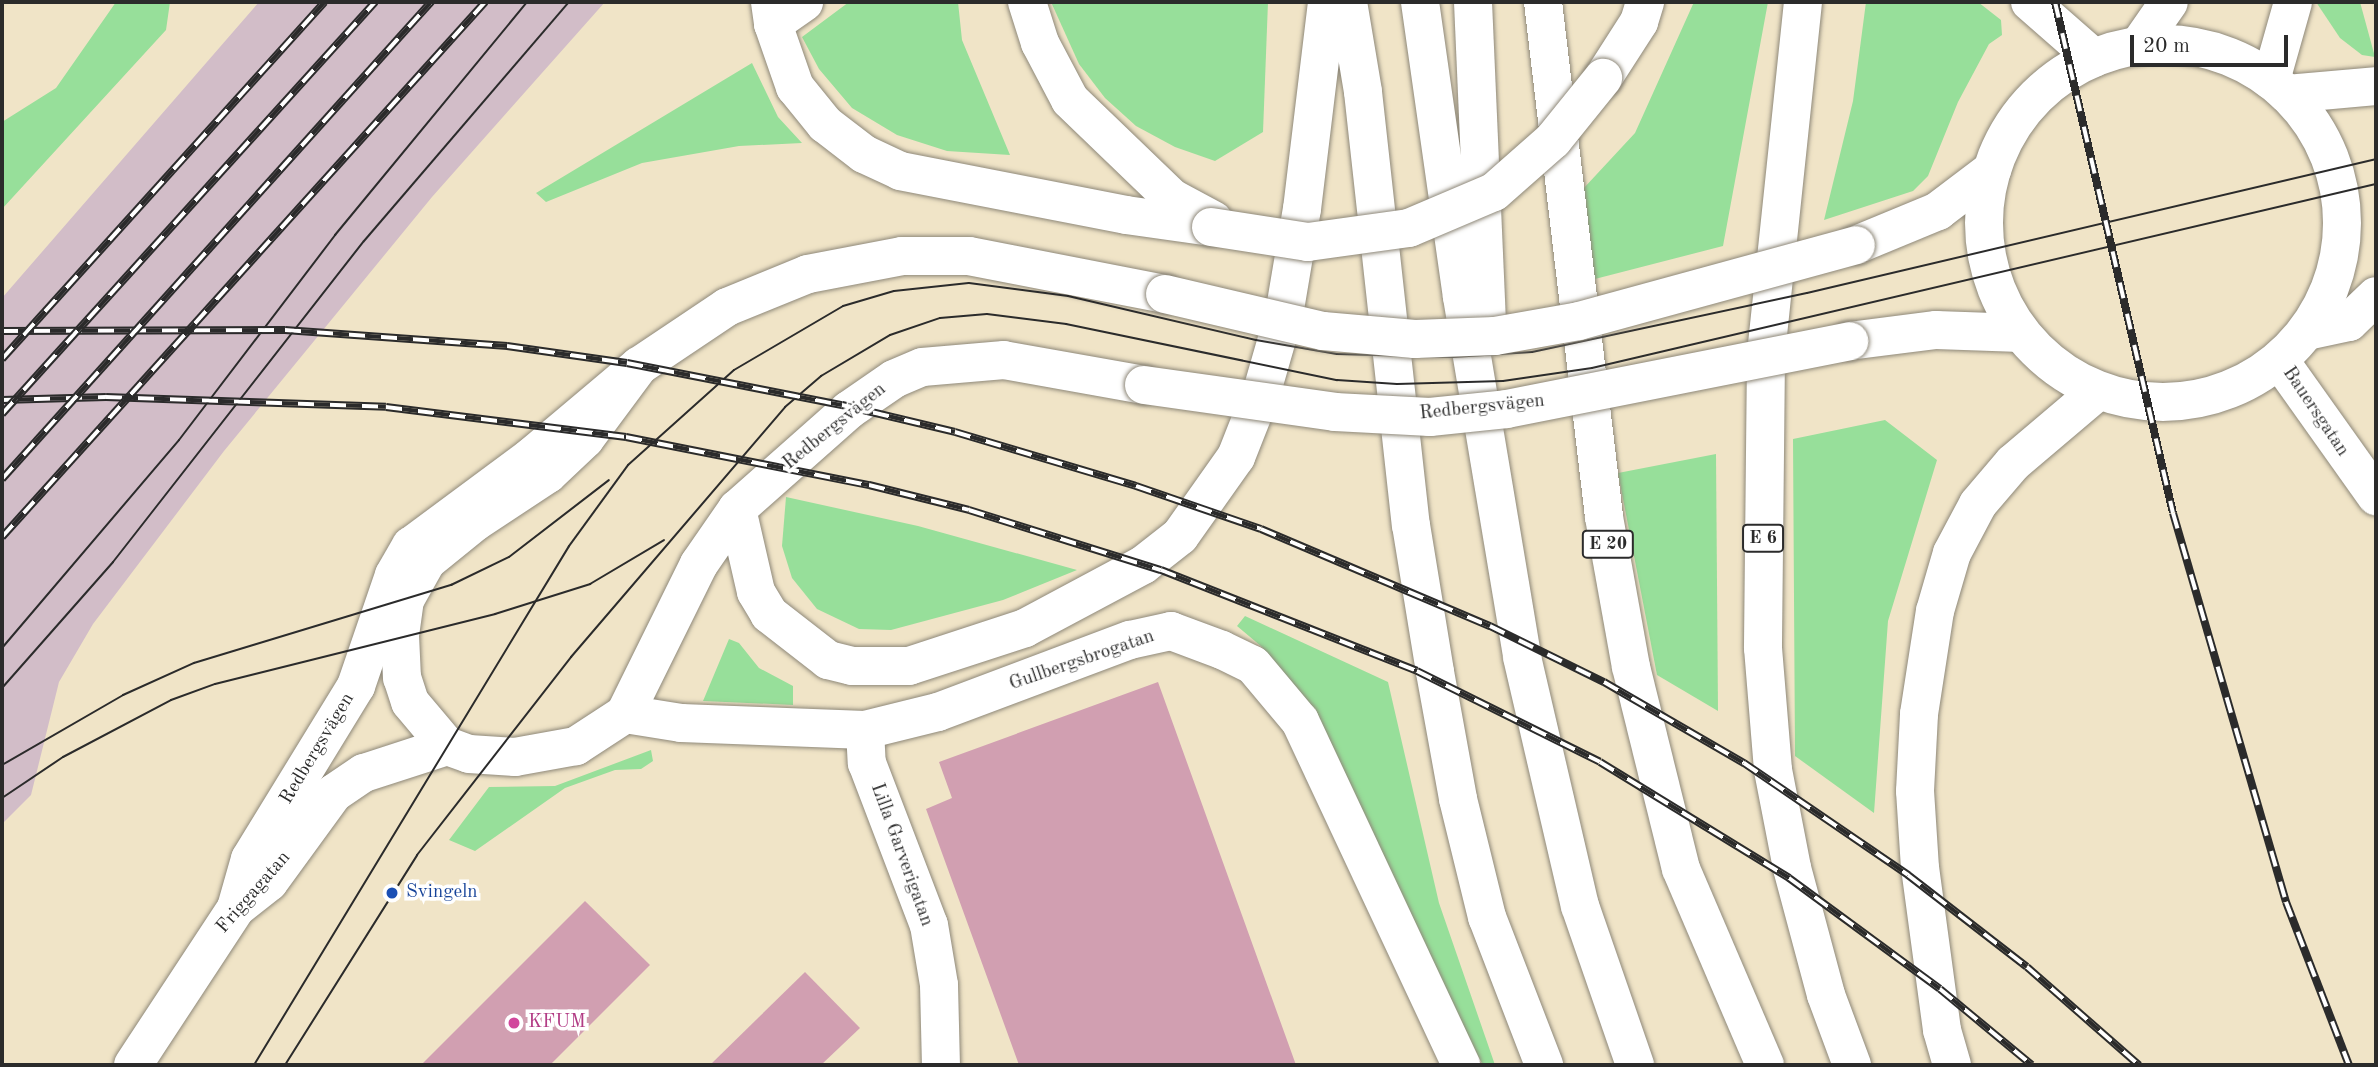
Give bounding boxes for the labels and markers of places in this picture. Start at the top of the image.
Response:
place label: Svingeln [406,882,478,904]
marker: Svingeln [384,885,400,901]
place label: KFUM [528,1012,586,1034]
marker: KFUM [506,1015,522,1031]

